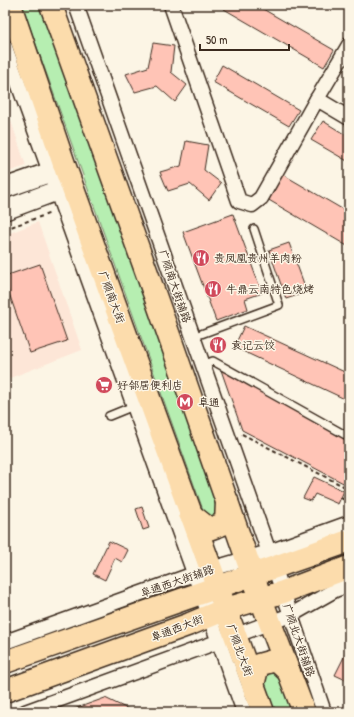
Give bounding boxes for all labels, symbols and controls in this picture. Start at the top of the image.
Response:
scale bar [200,26,289,52]
text: 50 m [206,31,227,48]
street label: 广顺南大街辅路 [156,247,194,325]
restaurant icon: 贵凤凰贵州羊肉粉 [191,248,211,268]
place label: 贵凤凰贵州羊肉粉 [214,251,302,265]
street label: 广顺南大街 [96,269,128,326]
restaurant icon: 牛鼎云南特色烧烤 [203,279,223,299]
place label: 牛鼎云南特色烧烤 [226,282,314,296]
restaurant icon: 袁记云饺 [208,335,228,355]
place label: 袁记云饺 [231,338,275,352]
supermarket icon: 好邻居便利店 [94,375,114,395]
place label: 好邻居便利店 [117,378,183,392]
metro station icon: 阜通 [175,392,195,412]
place label: 阜通 [198,395,220,409]
street label: 阜通西大街辅路 [138,562,216,600]
street label: 广顺北大街辅路 [280,601,318,679]
street label: 阜通西大街 [149,611,206,644]
street label: 广顺北大街 [224,622,256,679]

